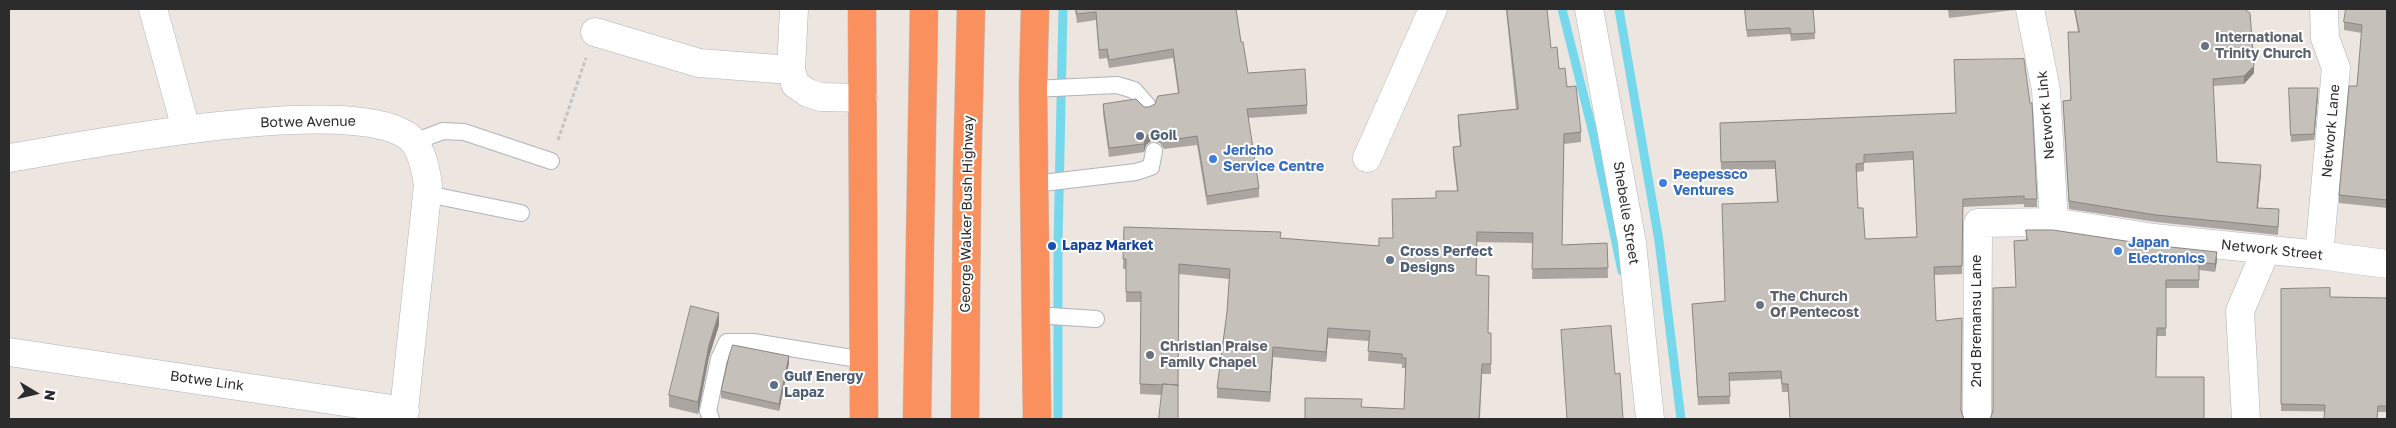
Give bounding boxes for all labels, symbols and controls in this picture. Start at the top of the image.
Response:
place label: International Trinity Church [2215,30,2311,62]
marker: International Trinity Church [2199,40,2211,52]
street label: Network Link [2034,70,2058,160]
street label: Network Lane [2319,84,2343,178]
street label: Botwe Avenue [260,113,356,131]
street label: George Walker Bush Highway [957,115,977,313]
place label: Goil [1150,128,1177,144]
marker: Goil [1134,130,1146,142]
place label: Jericho Service Centre [1223,143,1324,176]
marker: Jericho Service Centre [1207,153,1219,165]
street label: Shebelle Street [1610,160,1642,266]
place label: Peepessco Ventures [1673,167,1748,200]
marker: Peepessco Ventures [1657,177,1669,189]
place label: Japan Electronics [2128,235,2205,268]
street label: Network Street [2220,236,2324,264]
place label: Lapaz Market [1062,238,1153,254]
marker: Lapaz Market [1046,240,1058,252]
place label: Cross Perfect Designs [1400,244,1493,276]
marker: Japan Electronics [2112,245,2124,257]
marker: Cross Perfect Designs [1384,254,1396,266]
street label: 2nd Bremansu Lane [1969,255,1985,387]
place label: The Church Of Pentecost [1770,289,1859,322]
marker: The Church Of Pentecost [1754,299,1766,311]
place label: Christian Praise Family Chapel [1160,339,1268,372]
marker: Christian Praise Family Chapel [1144,349,1156,361]
street label: Botwe Link [169,367,245,395]
north arrow [10,368,60,418]
place label: Gulf Energy Lapaz [784,369,863,402]
marker: Gulf Energy Lapaz [768,379,780,391]
text: N [41,389,60,402]

